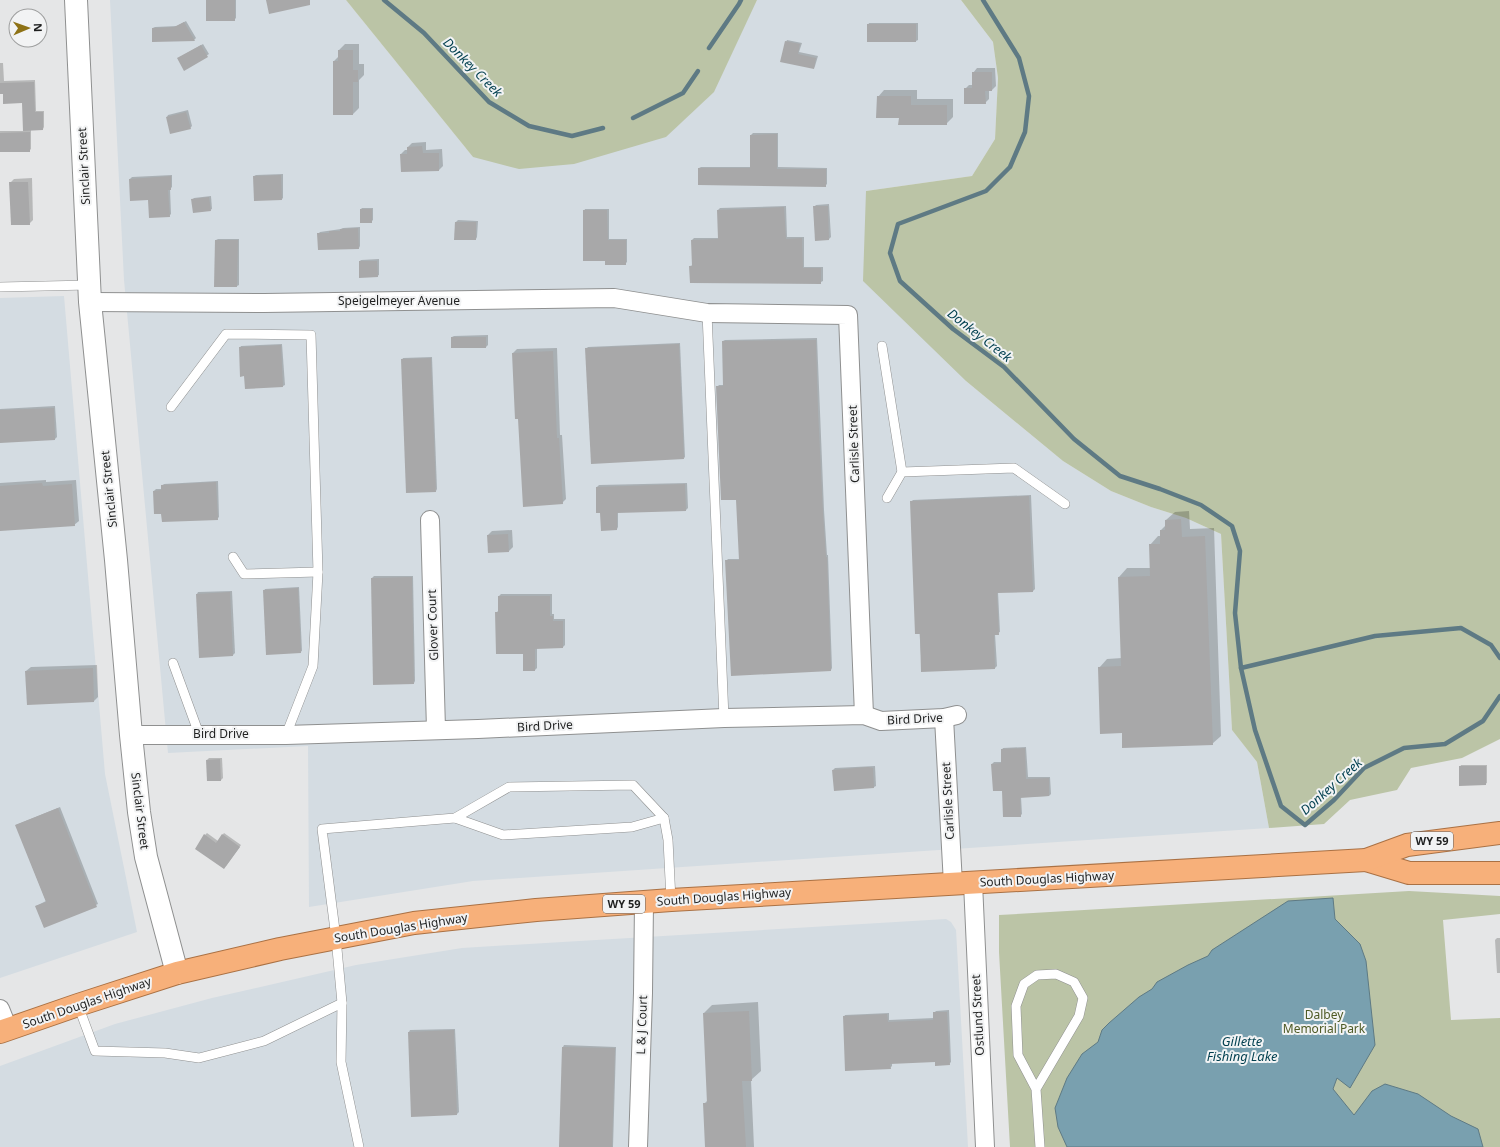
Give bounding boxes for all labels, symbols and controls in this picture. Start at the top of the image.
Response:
north arrow [8,8,48,48]
text: N [31,23,46,32]
water label: Donkey Creek [439,33,507,101]
street label: Sinclair Street [73,126,94,205]
street label: Speigelmeyer Avenue [338,292,460,309]
water label: Donkey Creek [944,304,1016,366]
street label: Carlisle Street [844,404,863,483]
street label: Sinclair Street [96,449,121,528]
street label: Glover Court [423,588,442,661]
street label: Bird Drive [887,709,944,728]
street label: Bird Drive [517,716,574,735]
street label: Bird Drive [193,725,249,742]
water label: Donkey Creek [1296,753,1366,819]
street label: Carlisle Street [937,761,958,840]
street label: Sinclair Street [127,772,154,851]
road number: WY 59 [1411,832,1453,850]
street label: South Douglas Highway [979,866,1116,891]
street label: South Douglas Highway [656,883,793,910]
road number: WY 59 [603,895,645,913]
street label: South Douglas Highway [333,908,470,946]
street label: South Douglas Highway [20,972,154,1032]
street label: Ostlund Street [967,973,988,1056]
street label: L & J Court [632,994,651,1055]
park label: Dalbey Memorial Park [1283,1006,1366,1037]
water label: Gillette Fishing Lake [1207,1032,1278,1065]

